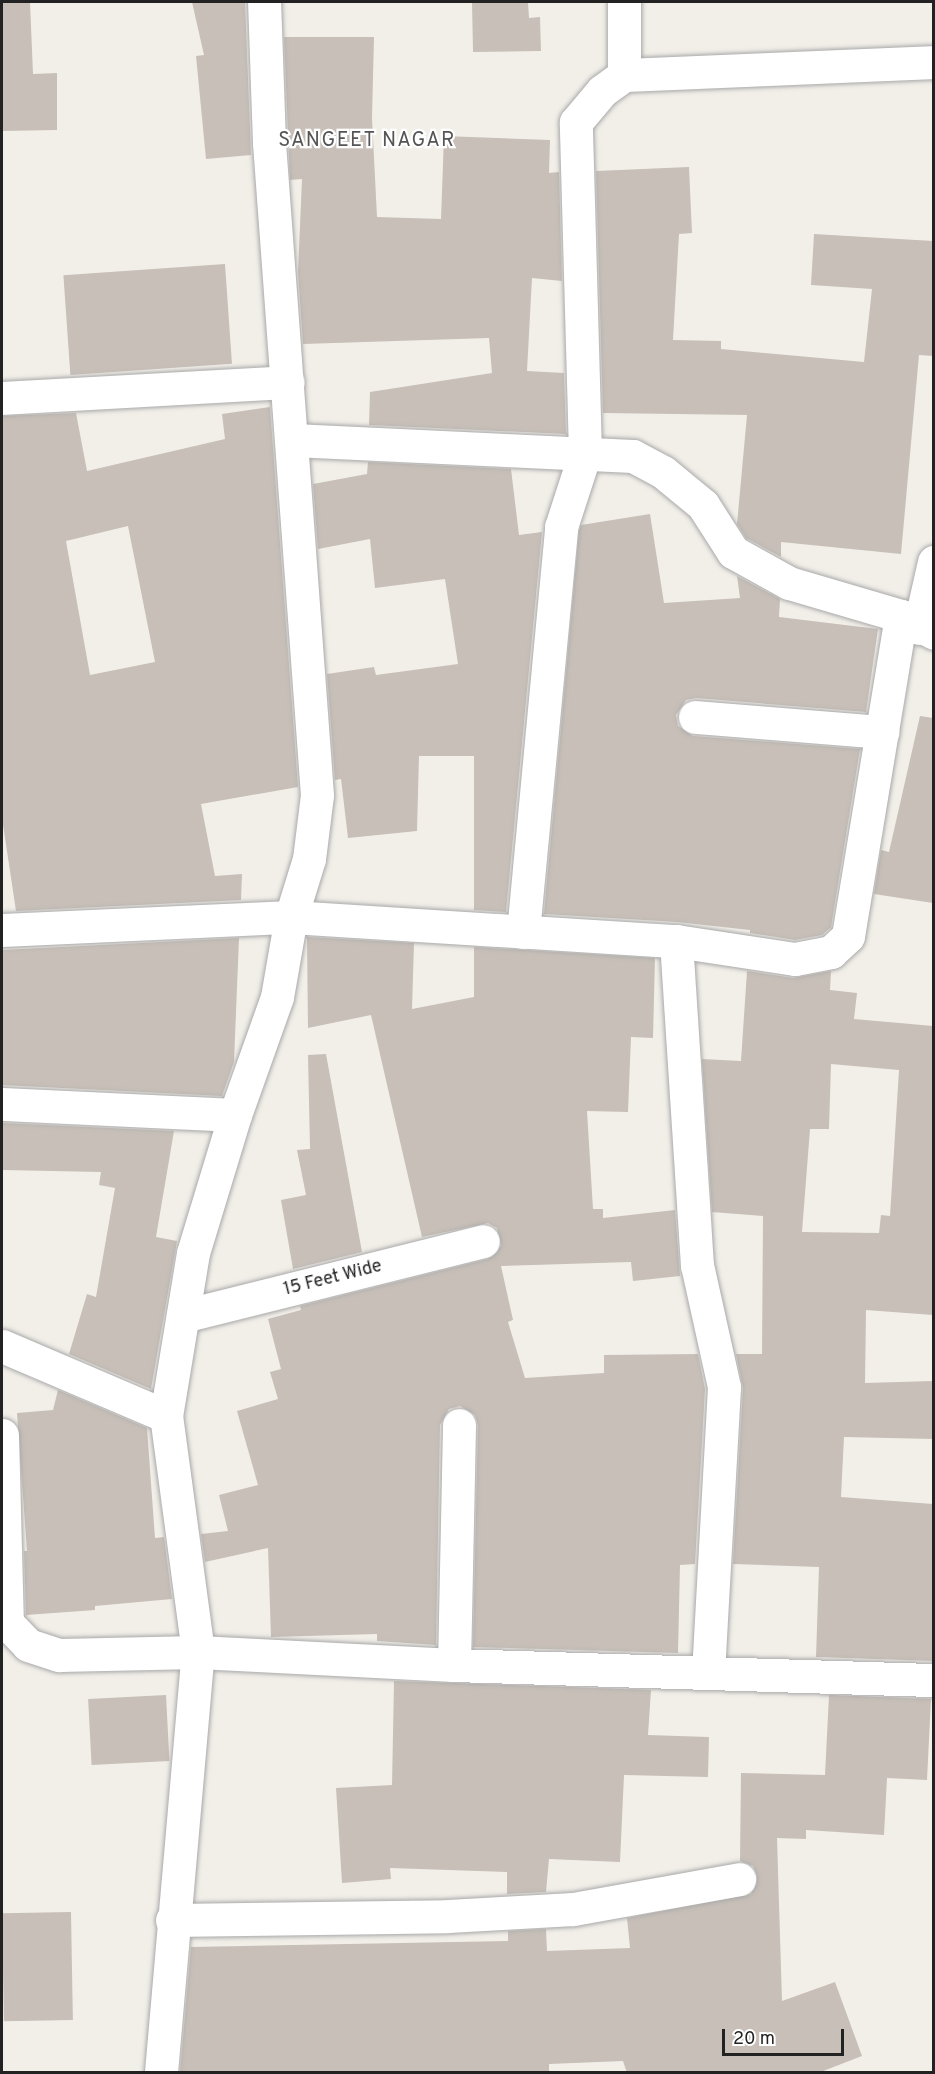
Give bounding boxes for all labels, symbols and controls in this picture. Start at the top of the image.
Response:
district label: SANGEET NAGAR [278,129,456,153]
street label: 15 Feet Wide [281,1256,385,1302]
scale bar [725,2017,846,2055]
text: 20 m [733,2028,775,2051]

